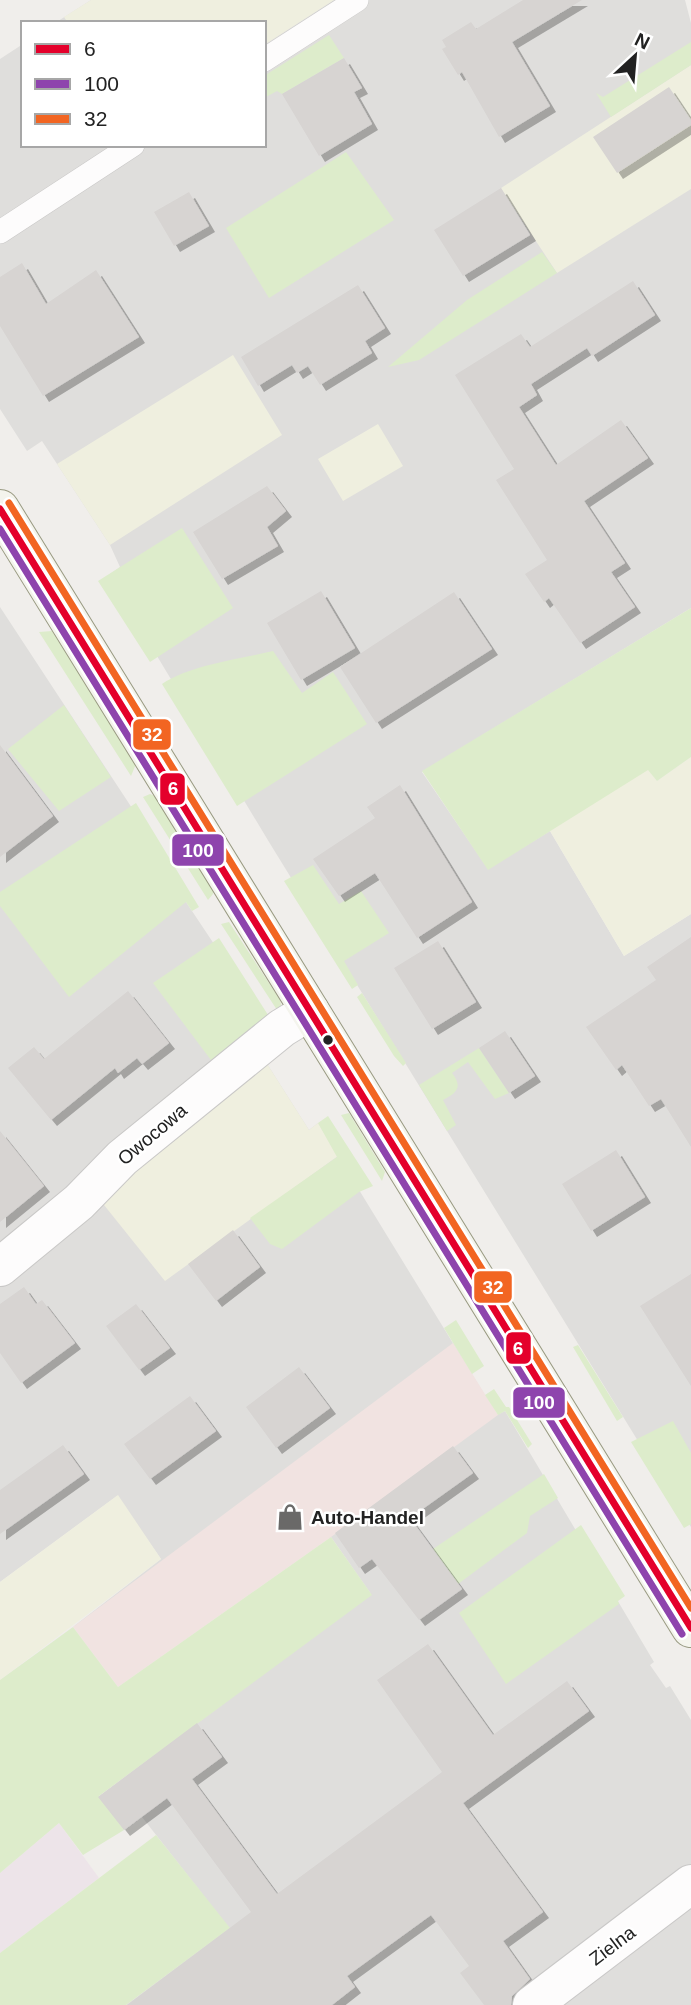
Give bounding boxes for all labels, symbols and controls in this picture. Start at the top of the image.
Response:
legend [21,21,266,147]
north arrow [600,21,670,91]
text: N [631,29,653,54]
text: 6 [84,37,96,60]
text: 100 [84,72,119,95]
text: 32 [84,107,107,130]
line badge: 32 [132,718,172,751]
text: 32 [141,724,163,745]
line badge: 6 [159,772,186,806]
text: 6 [168,778,178,799]
line badge: 100 [171,833,225,867]
text: 100 [182,840,214,861]
unlabelled marker [321,1033,335,1047]
street label: Owocowa [114,1099,191,1169]
line badge: 32 [473,1270,513,1304]
text: 32 [482,1277,504,1298]
line badge: 6 [505,1331,532,1365]
text: 6 [513,1338,523,1359]
line badge: 100 [512,1386,566,1419]
text: 100 [523,1392,555,1413]
shop icon: Auto-Handel [275,1502,305,1532]
place label: Auto-Handel [311,1507,424,1528]
street label: Zielna [585,1921,640,1969]

